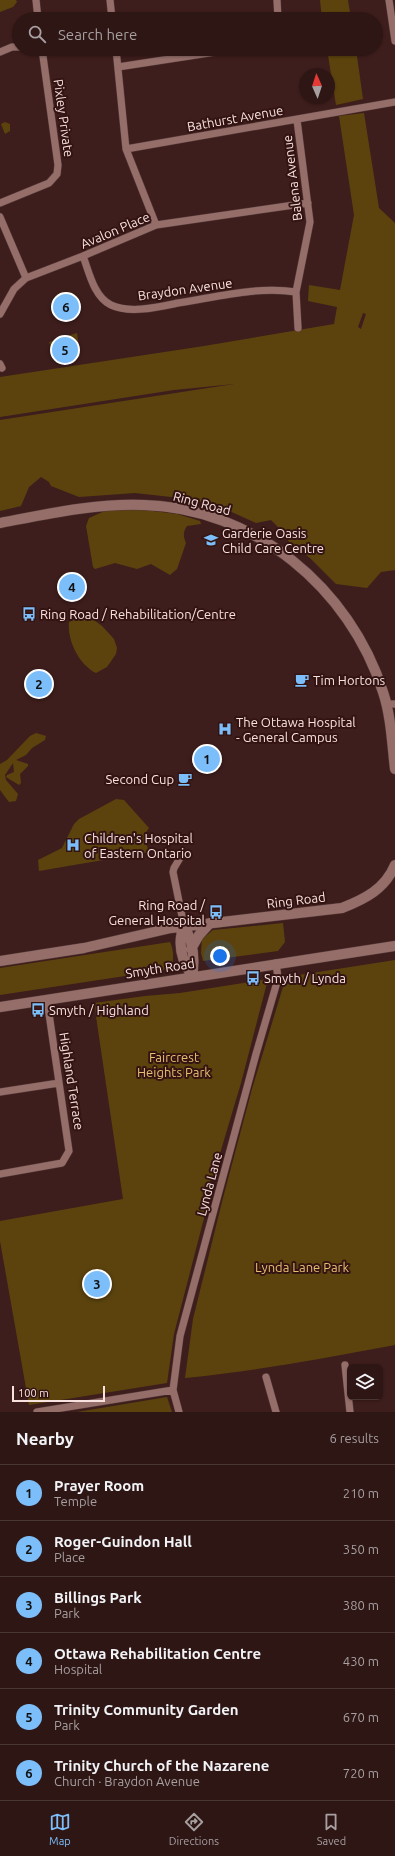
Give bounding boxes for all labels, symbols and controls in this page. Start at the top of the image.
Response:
search box [12,12,383,56]
icon: search [26,23,48,45]
text: Search here [58,26,137,43]
north arrow [299,68,335,104]
street label: Pixley Private [52,78,76,158]
street label: Bathurst Avenue [186,103,284,133]
street label: Balena Avenue [280,134,304,222]
street label: Avalon Place [78,209,152,251]
street label: Braydon Avenue [137,275,233,303]
pin: 6 [53,292,79,322]
pin: 5 [52,335,78,365]
street label: Ring Road [172,489,232,517]
place label: Garderie Oasis Child Care Centre [222,526,324,555]
school or university icon: Garderie Oasis Child Care Centre [203,532,219,548]
pin: 4 [59,572,85,602]
bus stop icon: Ring Road / Rehabilitation/Centre [21,606,37,622]
place label: Ring Road / Rehabilitation/Centre [40,607,236,621]
pin: 2 [26,669,52,699]
cafe icon: Tim Hortons [294,672,310,688]
place label: Tim Hortons [313,673,386,687]
place label: The Ottawa Hospital - General Campus [236,715,356,744]
hospital icon: The Ottawa Hospital - General Campus [217,721,233,737]
pin: 1 [194,744,220,774]
cafe icon: Second Cup [177,771,193,787]
place label: Second Cup [106,772,174,786]
place label: Children's Hospital of Eastern Ontario [84,831,193,860]
hospital icon: Children's Hospital of Eastern Ontario [65,837,81,853]
street label: Ring Road [266,889,326,911]
place label: Ring Road / General Hospital [108,898,206,927]
bus stop icon: Ring Road / General Hospital [208,904,224,920]
your location [210,946,230,966]
street label: Smyth Road [124,956,196,980]
bus stop icon: Smyth / Lynda [245,970,261,986]
place label: Smyth / Lynda [264,971,346,985]
bus stop icon: Smyth / Highland [30,1002,46,1018]
place label: Smyth / Highland [49,1003,149,1017]
street label: Highland Terrace [57,1031,87,1131]
park label: Faircrest Heights Park [137,1050,211,1079]
street label: Lynda Lane [194,1151,224,1217]
park label: Lynda Lane Park [255,1260,349,1274]
pin: 3 [84,1269,110,1299]
map controls [347,1364,383,1400]
button: layers [347,1364,383,1400]
scale bar [12,1384,105,1403]
text: 100 m [18,1387,49,1399]
text: Nearby [16,1429,74,1448]
text: 6 results [329,1431,379,1445]
text: Prayer Room [54,1477,144,1494]
text: 1 [25,1486,33,1500]
text: 210 m [343,1486,379,1500]
text: Temple [54,1494,97,1508]
text: Roger-Guindon Hall [54,1533,192,1550]
text: 2 [25,1542,33,1556]
text: 350 m [343,1542,379,1556]
text: Place [54,1550,85,1564]
text: Billings Park [54,1589,142,1606]
text: 3 [25,1598,33,1612]
text: 380 m [343,1598,379,1612]
text: Park [54,1606,80,1620]
text: Ottawa Rehabilitation Centre [54,1645,261,1662]
text: 4 [25,1654,33,1668]
text: 430 m [343,1654,379,1668]
text: Hospital [54,1662,102,1676]
text: Trinity Community Garden [54,1701,239,1718]
text: 5 [25,1710,33,1724]
text: 670 m [343,1710,379,1724]
text: Park [54,1718,80,1732]
text: Trinity Church of the Nazarene [54,1757,269,1774]
text: 6 [25,1766,33,1780]
text: 720 m [343,1766,379,1780]
text: Church · Braydon Avenue [54,1774,200,1788]
tab: Map [49,1811,71,1847]
tab: Directions [169,1811,219,1847]
tab: Saved [317,1811,346,1847]

